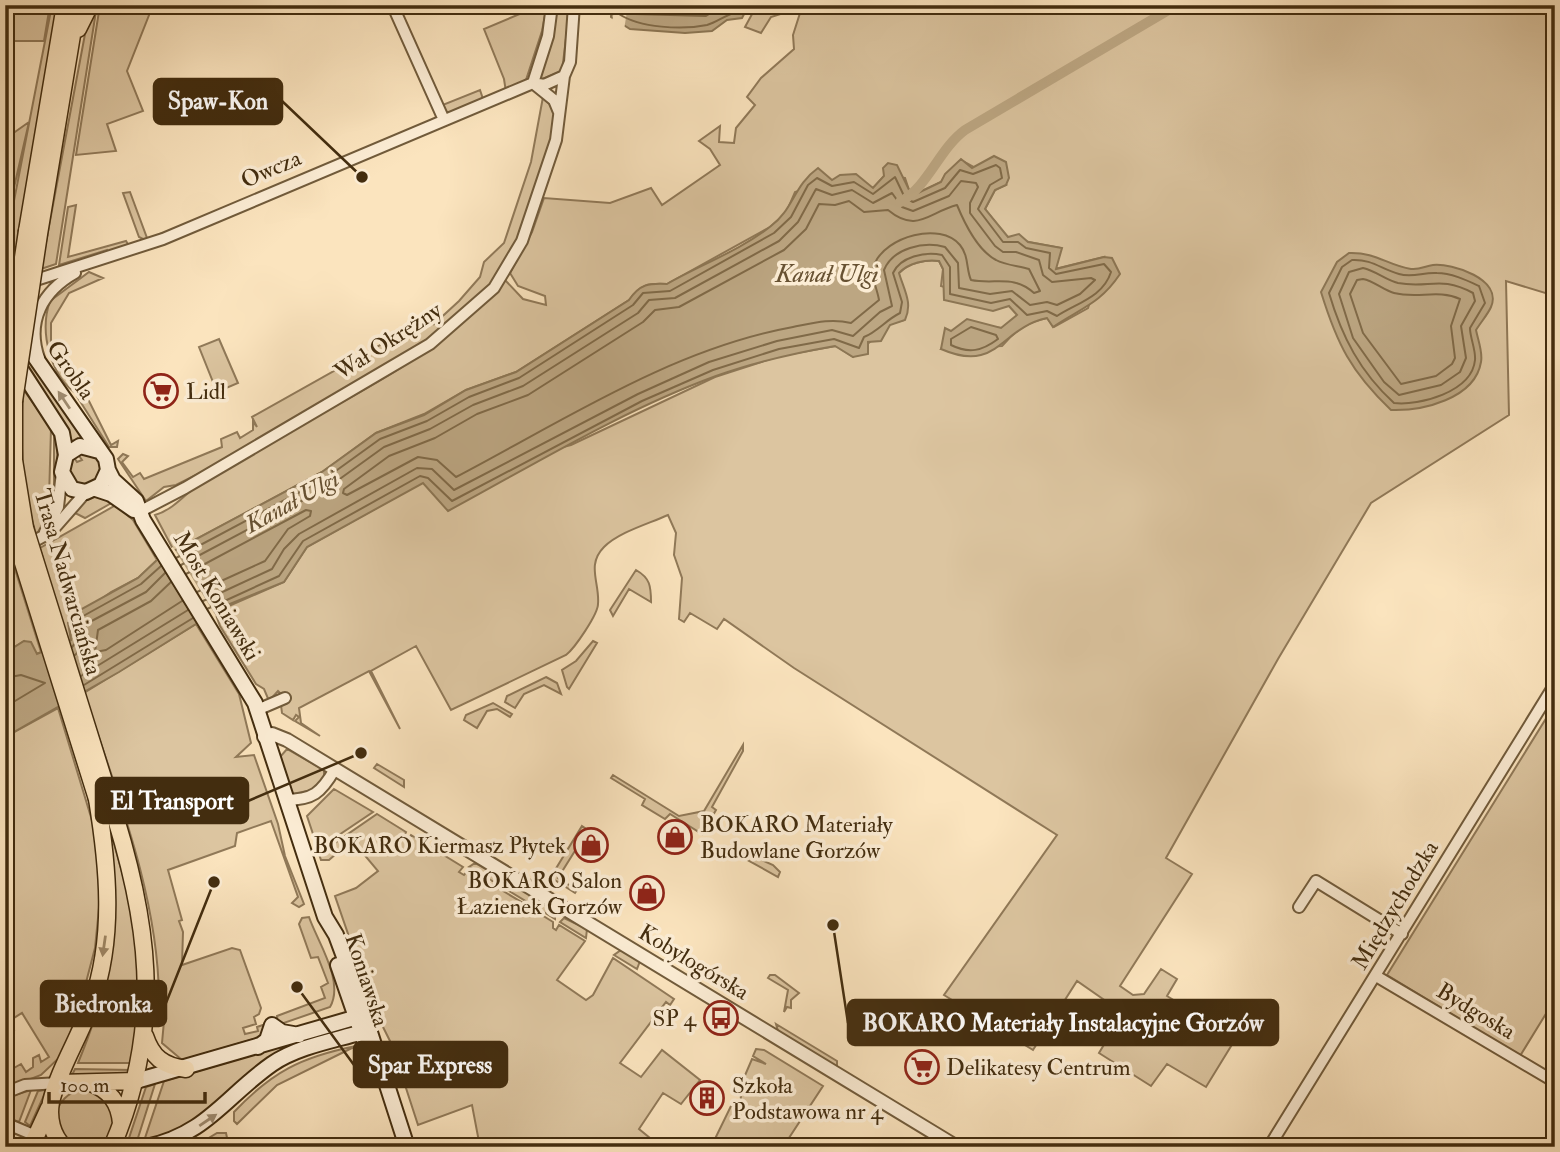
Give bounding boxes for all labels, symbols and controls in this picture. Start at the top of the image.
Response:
callout: Spaw-Kon [154,79,282,124]
text: Spaw-Kon [168,86,269,117]
street label: Owcza [237,143,306,195]
water label: Kanał Ulgi [774,259,879,290]
street label: Wał Okrężny [328,295,448,387]
street label: Grobla [40,335,102,406]
supermarket icon: Lidl [142,372,180,410]
place label: Lidl [186,377,226,406]
one-way arrow [58,390,71,409]
water label: Kanał Ulgi [239,463,345,541]
street label: Trasa Nadwarciańska [28,486,109,679]
street label: Most Koniawski [167,526,267,666]
callout: El Transport [96,778,248,823]
text: El Transport [110,786,234,817]
place label: BOKARO Materiały Budowlane Gorzów [700,810,893,865]
shop icon: BOKARO Materiały Budowlane Gorzów [656,818,694,856]
shop icon: BOKARO Kiermasz Płytek [572,826,610,864]
place label: BOKARO Kiermasz Płytek [313,831,566,860]
street label: Międzychodzka [1345,835,1445,975]
place label: BOKARO Salon Łazienek Gorzów [457,866,623,921]
shop icon: BOKARO Salon Łazienek Gorzów [628,874,666,912]
street label: Kobylogórska [633,918,755,1007]
street label: Koniawska [338,930,396,1031]
one-way arrow [99,935,110,957]
street label: Bydgoska [1431,976,1521,1046]
callout: Biedronka [41,981,166,1026]
text: Biedronka [54,989,153,1020]
bus stop icon: SP 4 [702,999,740,1037]
callout: BOKARO Materiały Instalacyjne Gorzów [848,1000,1278,1045]
place label: SP 4 [653,1004,698,1033]
text: BOKARO Materiały Instalacyjne Gorzów [862,1008,1265,1039]
callout: Spar Express [354,1042,507,1087]
supermarket icon: Delikatesy Centrum [903,1048,941,1086]
text: Spar Express [368,1050,492,1081]
place label: Delikatesy Centrum [946,1053,1131,1082]
scale bar [49,1061,205,1105]
place label: Szkoła Podstawowa nr 4 [732,1071,884,1126]
text: 100 m [60,1072,110,1099]
building icon: Szkoła Podstawowa nr 4 [688,1079,726,1117]
one-way arrow [199,1113,217,1127]

